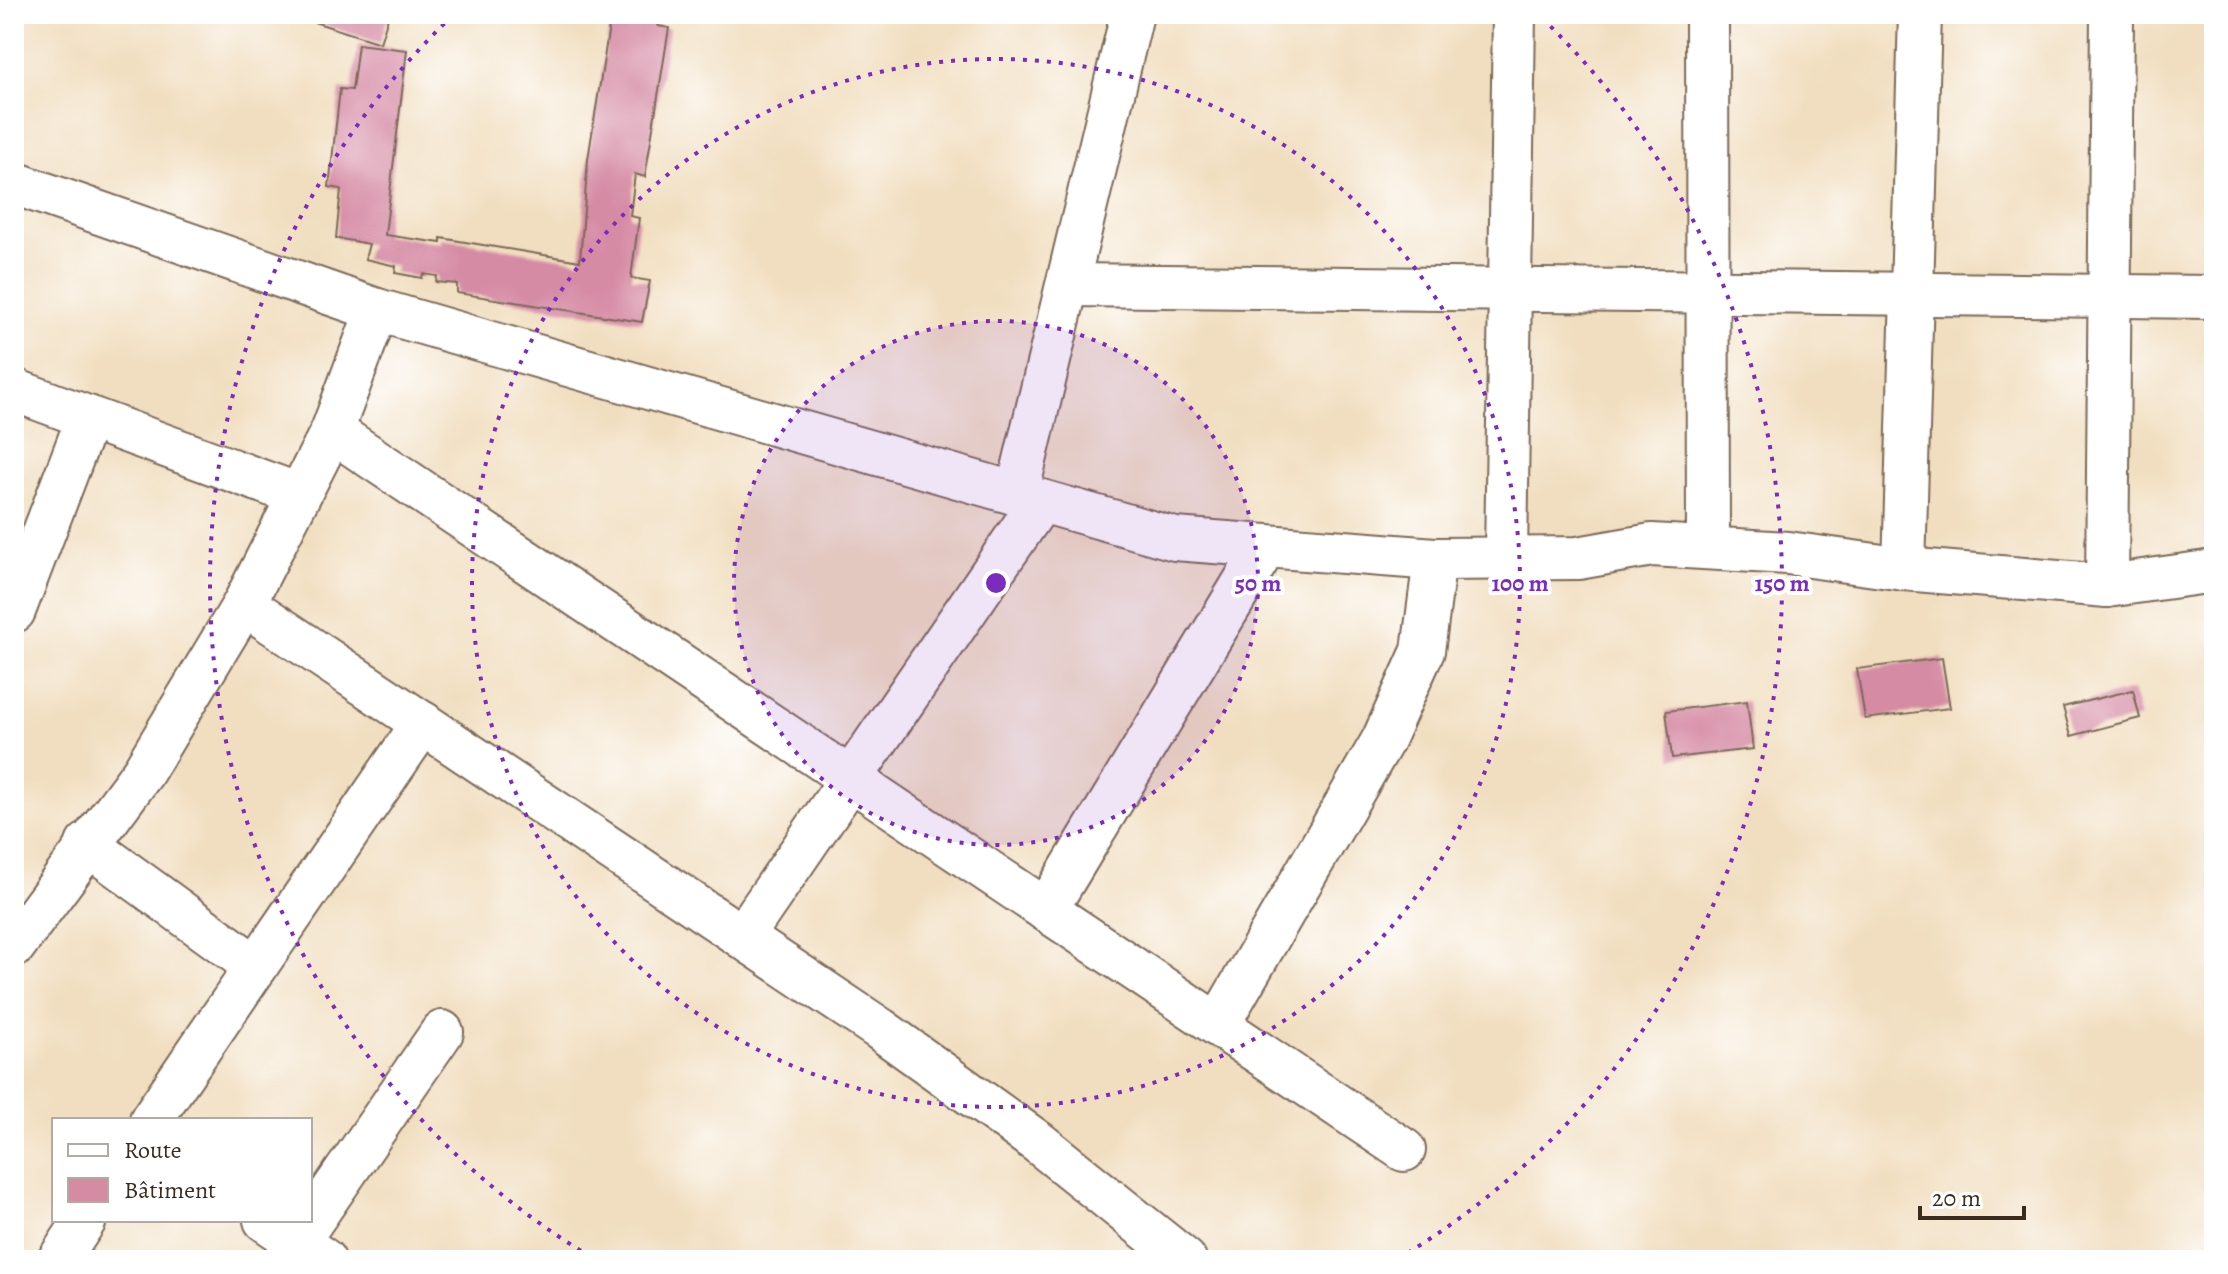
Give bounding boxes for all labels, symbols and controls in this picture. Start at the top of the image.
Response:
text: 50 m [1235,567,1281,599]
text: 100 m [1491,567,1549,599]
text: 150 m [1754,567,1810,599]
centre of rings [982,569,1010,597]
legend [52,1118,312,1222]
text: Route [124,1134,182,1166]
scale bar [1920,1170,2024,1220]
text: Bâtiment [124,1174,216,1206]
text: 20 m [1932,1182,1981,1214]

